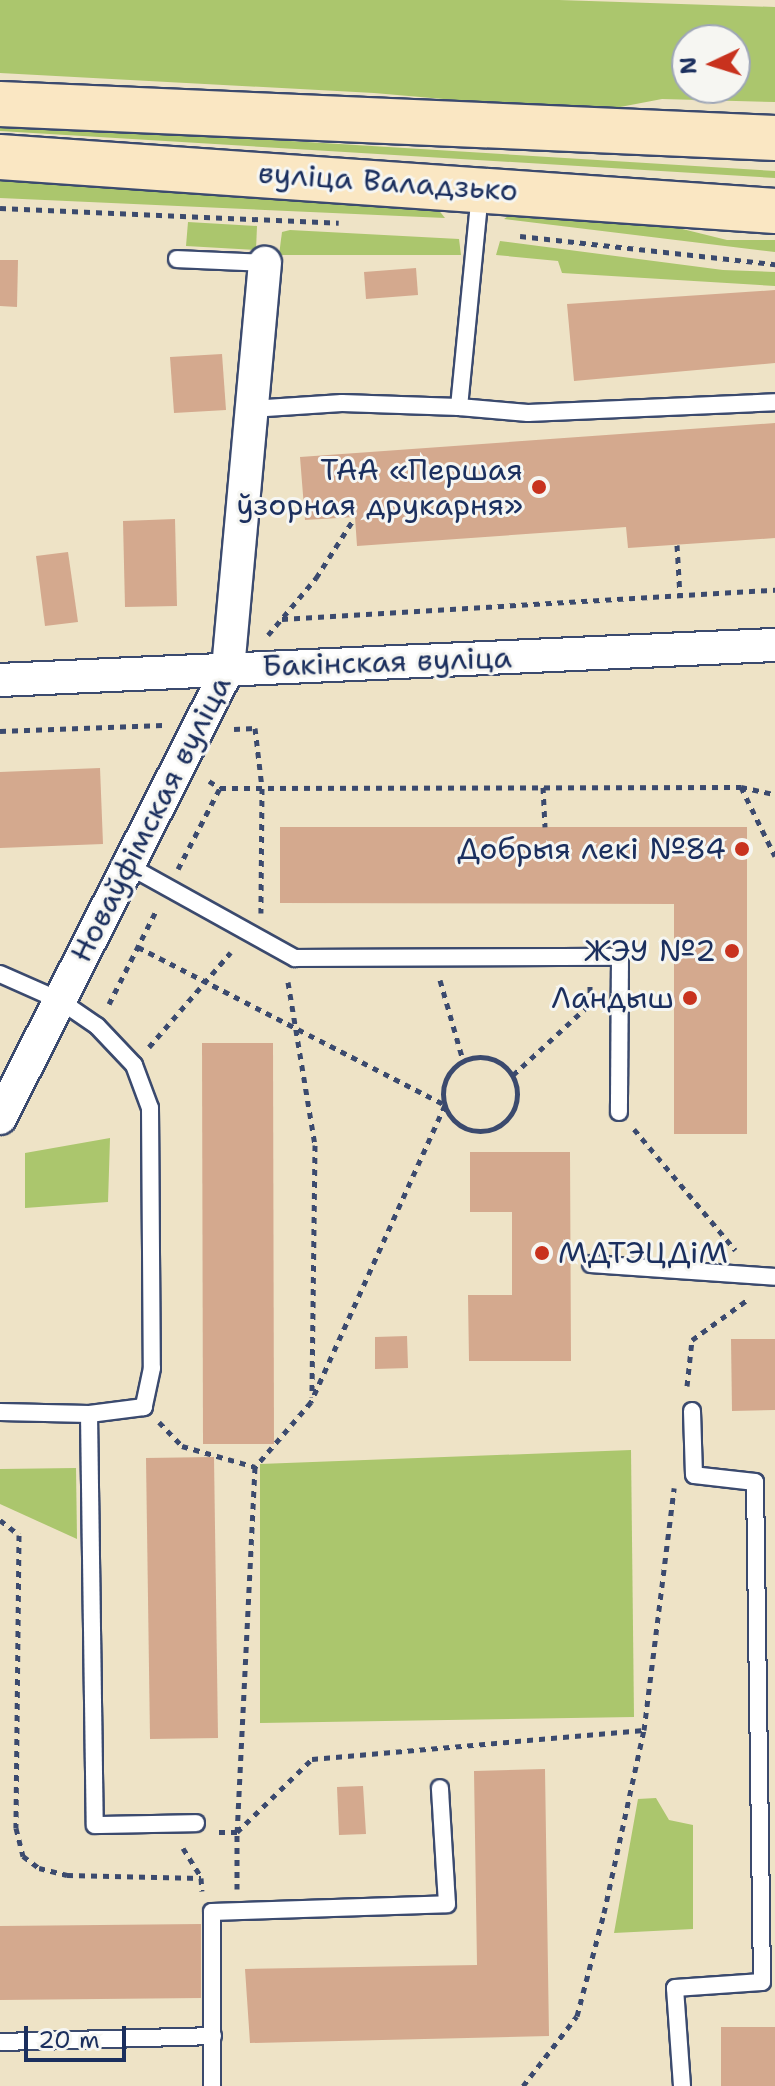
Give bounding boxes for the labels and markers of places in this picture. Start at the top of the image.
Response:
place label: ТАА «Першая ўзорная друкарня» [236,452,523,522]
marker: ТАА «Першая ўзорная друкарня» [530,478,548,496]
place label: Добрыя лекі №84 [457,831,726,867]
marker: Добрыя лекі №84 [733,840,751,858]
place label: ЖЭУ №2 [584,933,716,969]
marker: ЖЭУ №2 [723,942,741,960]
place label: Ландыш [551,980,674,1016]
marker: Ландыш [681,989,699,1007]
place label: МДТЭЦДіМ [558,1235,728,1271]
marker: МДТЭЦДіМ [533,1244,551,1262]

